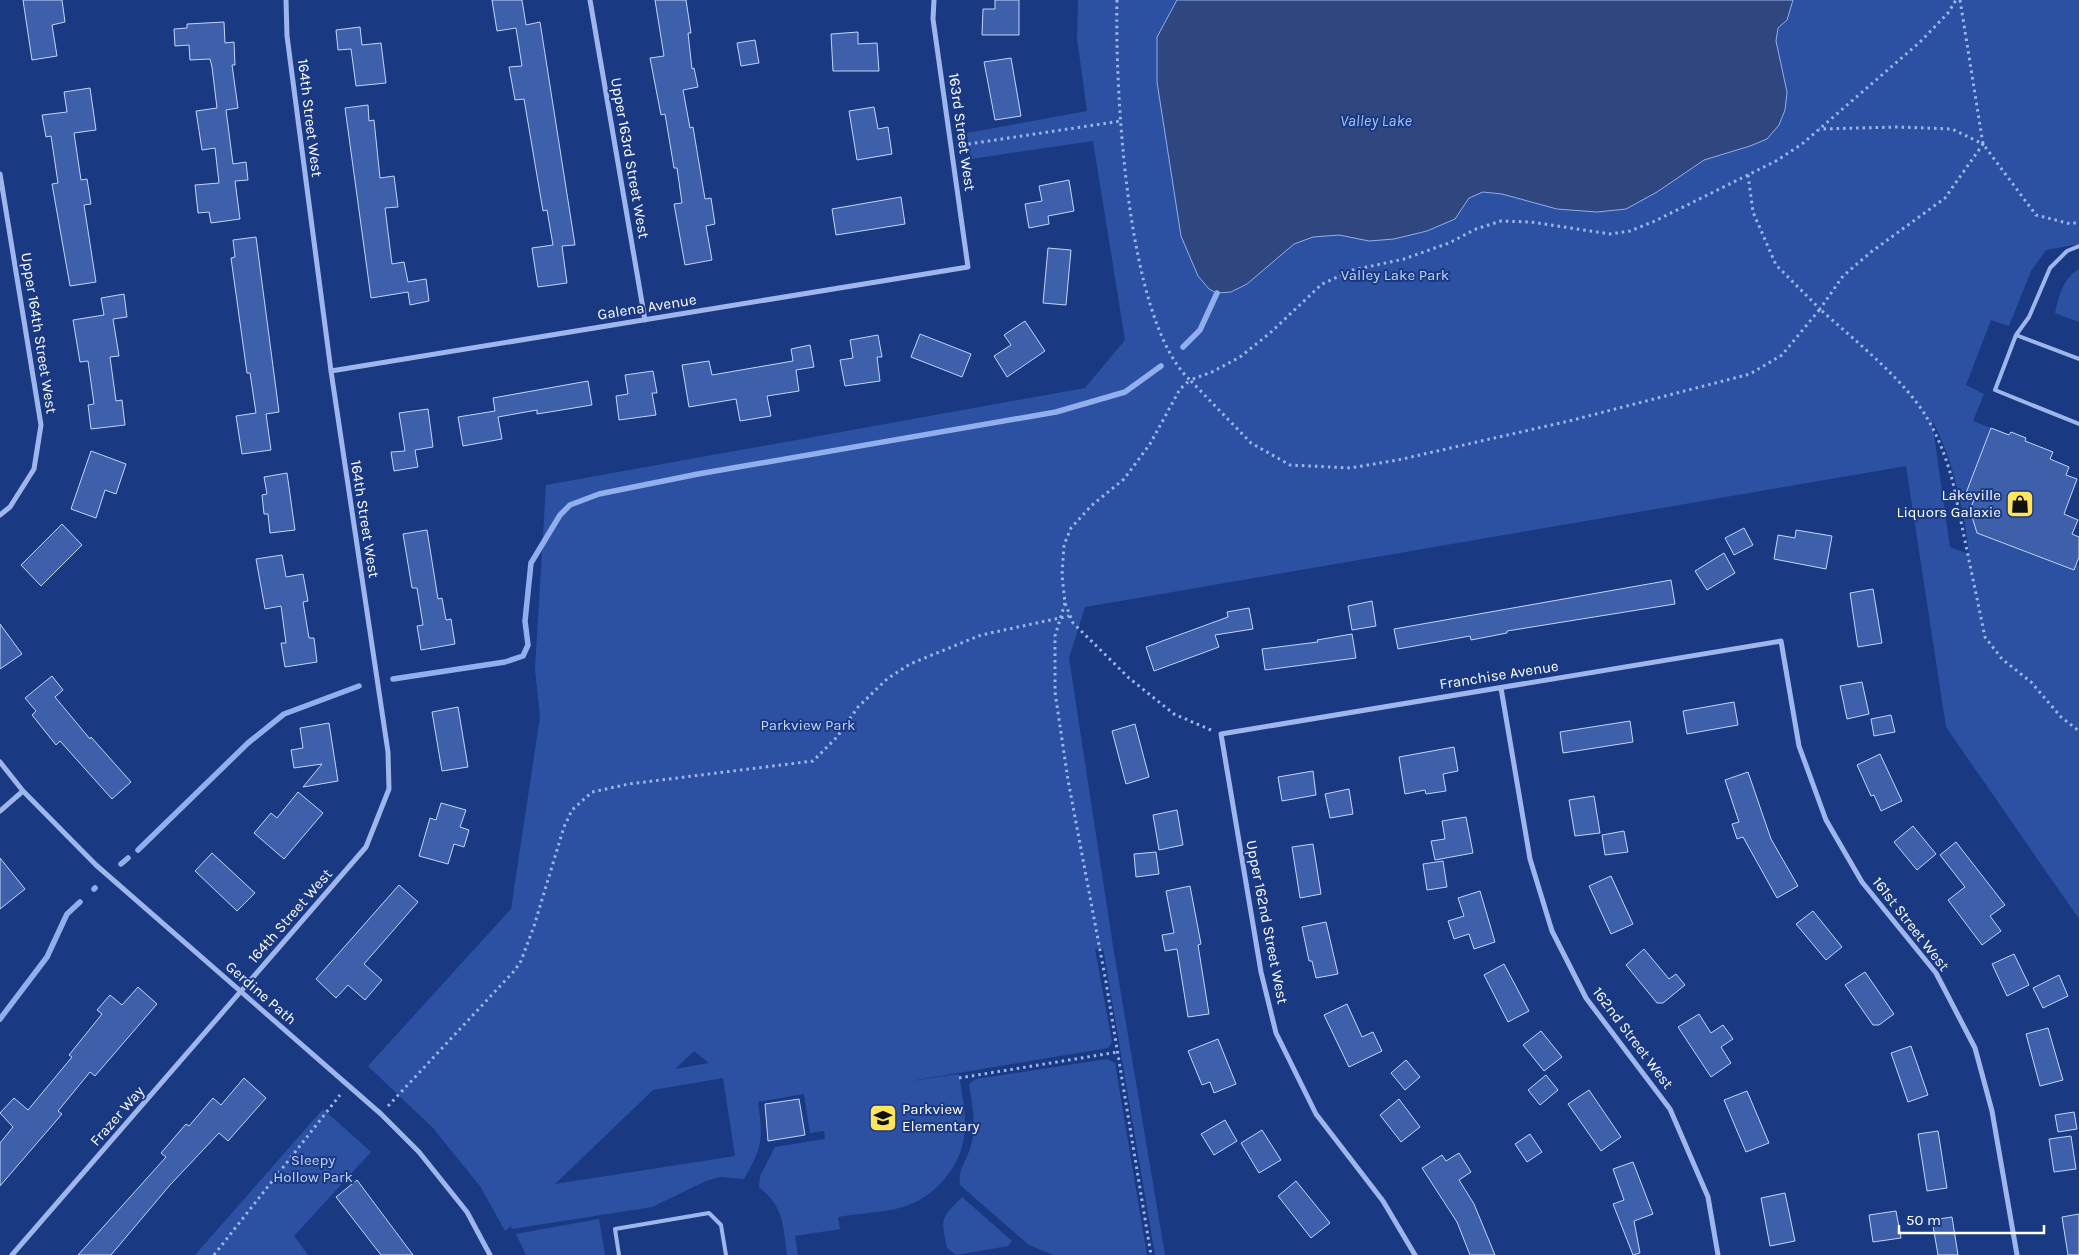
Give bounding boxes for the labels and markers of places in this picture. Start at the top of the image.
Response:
place label: Lakeville Liquors Galaxie [1896,486,2001,521]
shop icon: Lakeville Liquors Galaxie [2005,489,2035,519]
place label: Parkview Elementary [902,1100,979,1135]
school or university icon: Parkview Elementary [868,1103,898,1133]

